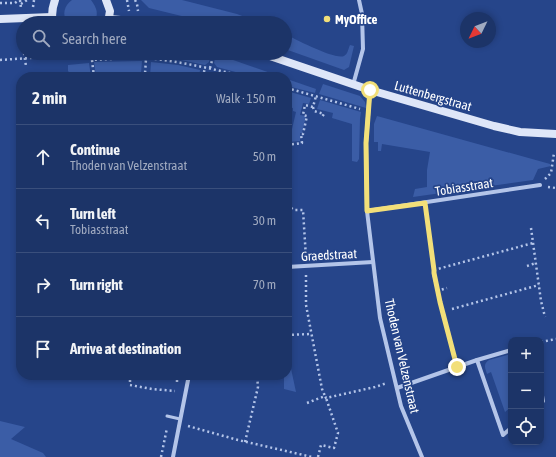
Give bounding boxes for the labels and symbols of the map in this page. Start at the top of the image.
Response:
place label: MyOffice [335,12,378,27]
north arrow [460,12,496,48]
marker: MyOffice [322,14,332,24]
street label: Luttenbergstraat [393,78,474,114]
route start [361,81,379,99]
street label: Tobiasstraat [434,175,494,199]
street label: Graedstraat [301,246,358,264]
street label: Thoden van Velzenstraat [382,297,423,415]
route end [448,358,466,376]

